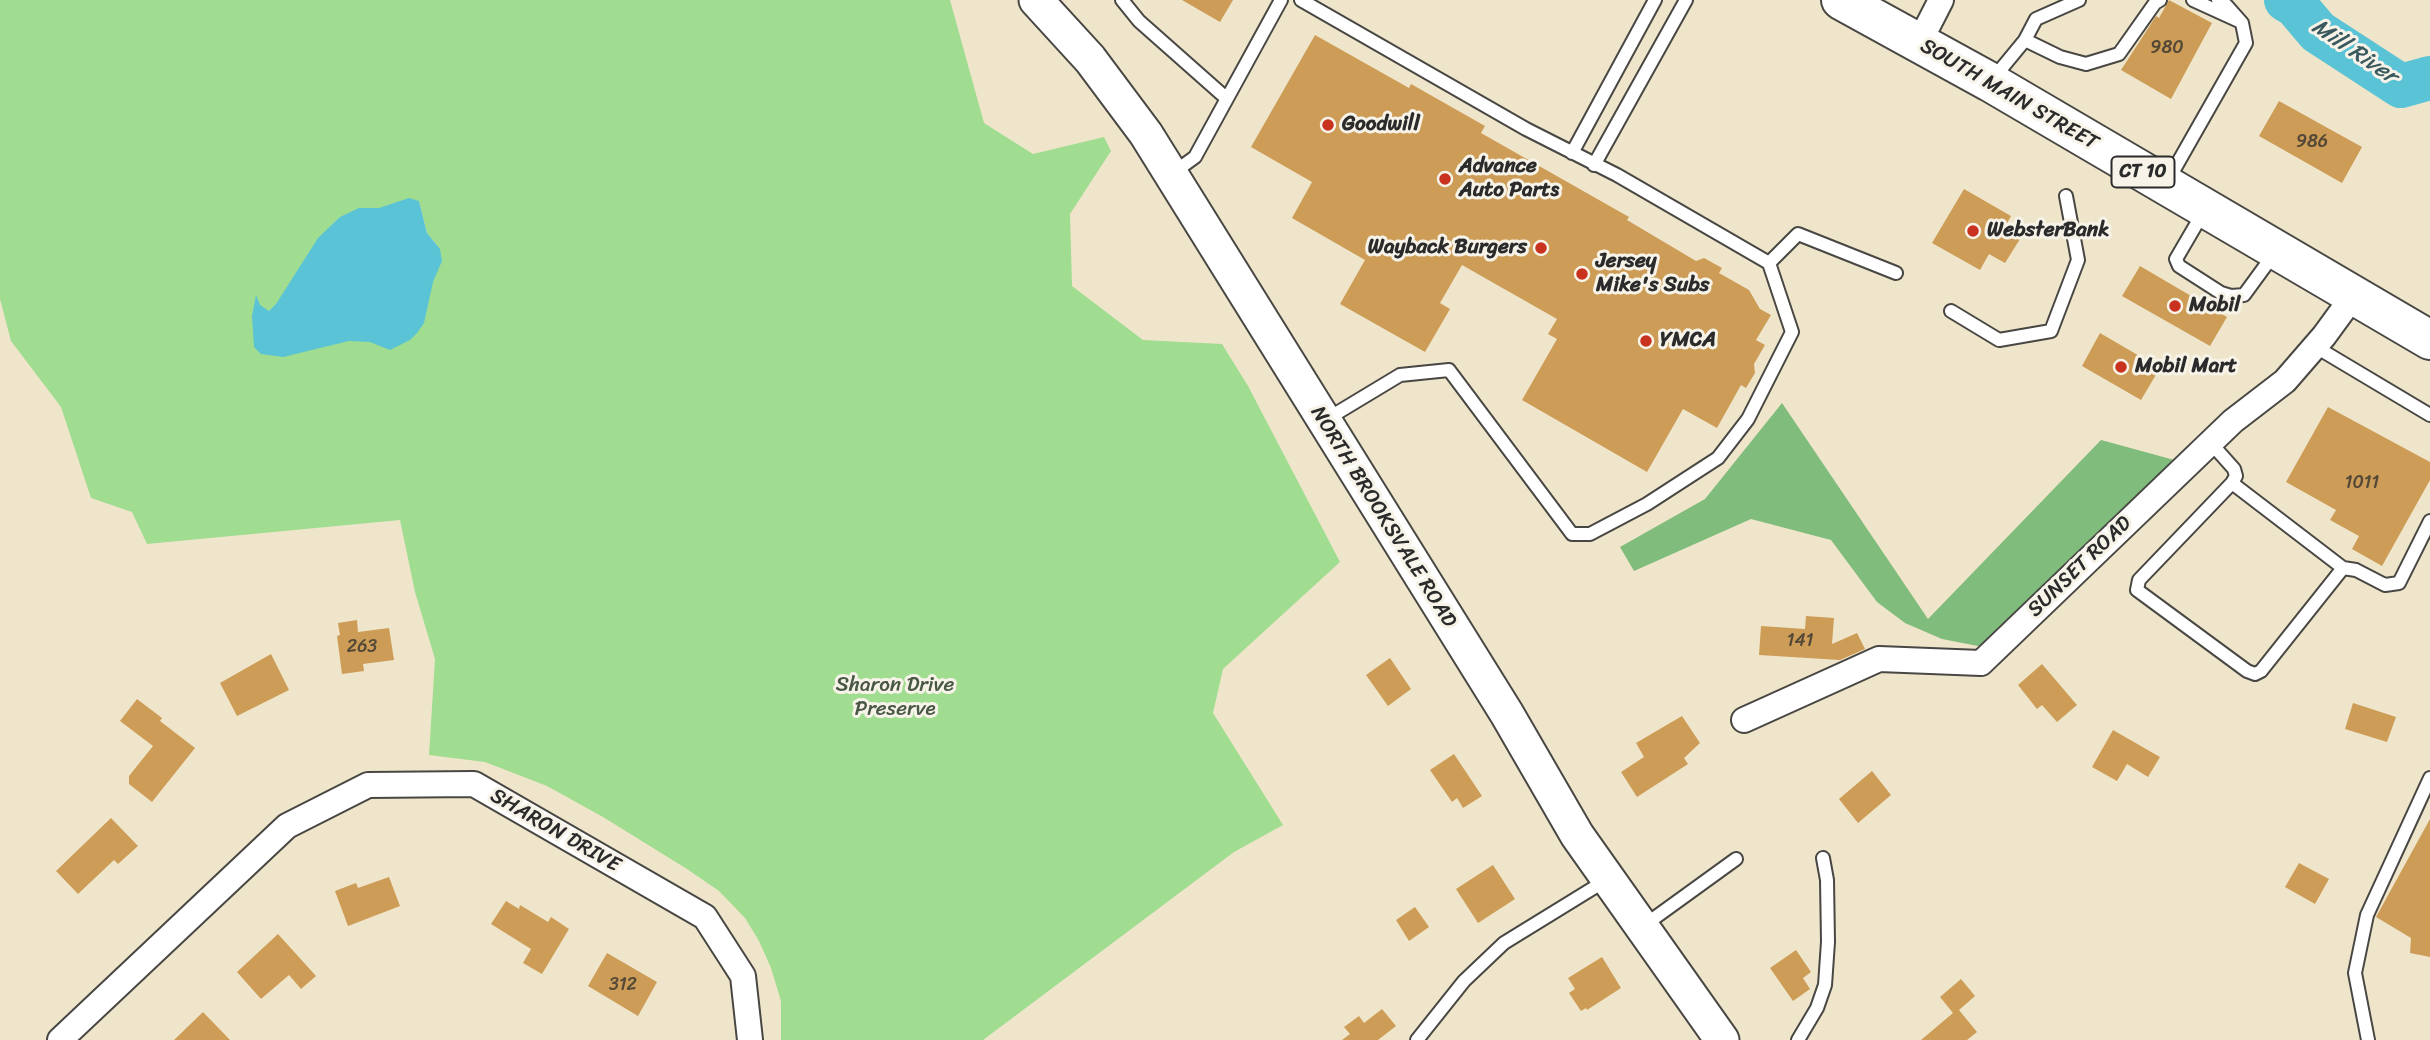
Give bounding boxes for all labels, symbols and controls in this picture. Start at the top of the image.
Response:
water label: Mill River [2306,14,2402,90]
street label: SOUTH MAIN STREET [1915,34,2103,156]
house number: 980 [2150,37,2184,59]
place label: Goodwill [1342,112,1420,138]
marker: Goodwill [1320,117,1336,133]
house number: 986 [2296,131,2328,153]
place label: Advance Auto Parts [1459,154,1559,204]
road number: CT 10 [2112,156,2174,188]
marker: Advance Auto Parts [1437,171,1453,187]
place label: WebsterBank [1987,218,2109,244]
marker: WebsterBank [1965,223,1981,239]
place label: Wayback Burgers [1368,235,1527,261]
marker: Wayback Burgers [1533,240,1549,256]
place label: Jersey Mike's Subs [1596,249,1710,299]
marker: Jersey Mike's Subs [1574,266,1590,282]
place label: Mobil [2189,293,2240,319]
marker: Mobil [2167,298,2183,314]
place label: YMCA [1660,328,1716,354]
marker: YMCA [1638,333,1654,349]
place label: Mobil Mart [2135,354,2237,380]
marker: Mobil Mart [2113,359,2129,375]
street label: NORTH BROOKSVALE ROAD [1304,402,1462,632]
house number: 1011 [2345,472,2379,494]
street label: SUNSET ROAD [2023,511,2137,623]
house number: 141 [1787,630,1813,652]
house number: 263 [347,636,377,658]
park label: Sharon Drive Preserve [836,673,954,723]
street label: SHARON DRIVE [486,784,624,878]
house number: 312 [609,974,637,996]

